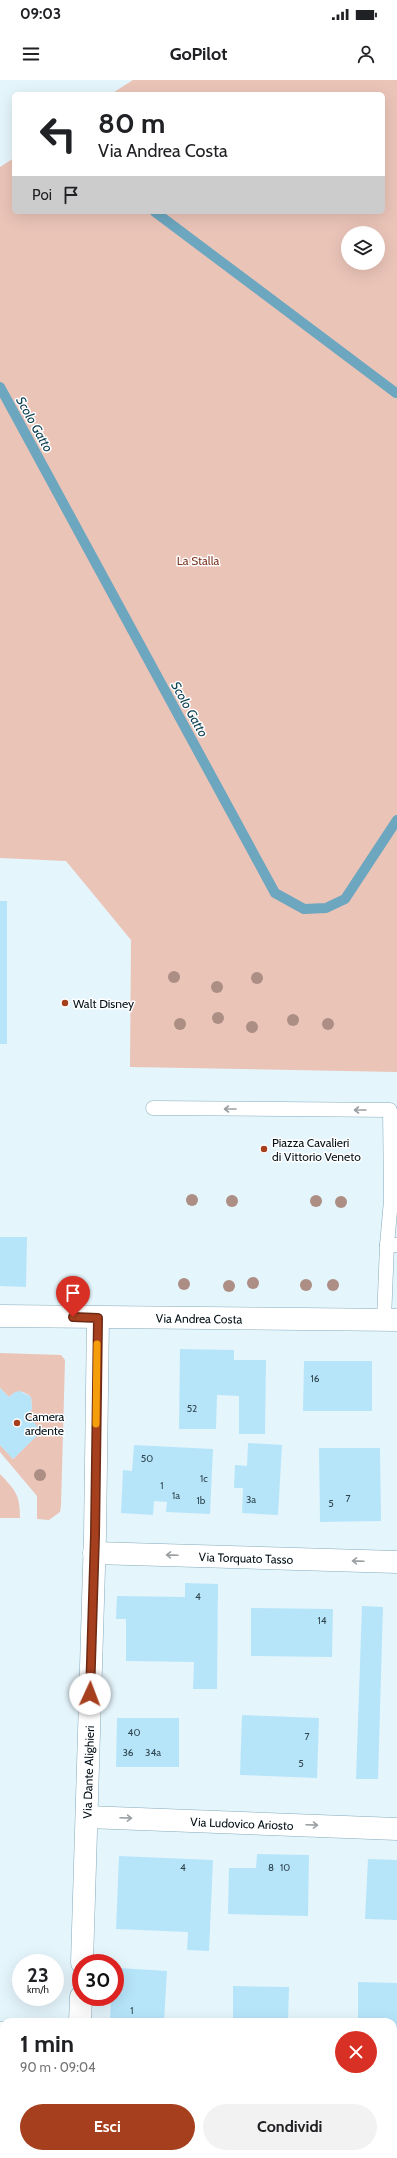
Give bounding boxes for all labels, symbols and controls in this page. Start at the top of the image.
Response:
text: 09:03 [20,5,61,23]
icon: menu [20,43,42,65]
text: GoPilot [170,43,227,65]
icon: person [355,43,377,65]
text: 80 m [98,106,165,140]
icon: left [32,108,84,160]
text: Via Andrea Costa [98,140,228,162]
icon: arrive [60,184,82,206]
text: Poi [32,186,52,204]
map controls [341,226,385,270]
button: layers [341,226,385,270]
water label: Scolo Gatto [13,393,57,455]
park label: La Stalla [177,553,220,568]
water label: Scolo Gatto [168,678,212,740]
place label: Walt Disney [73,996,134,1011]
marker: Walt Disney [60,998,70,1008]
one-way arrow [224,1105,237,1113]
one-way arrow [354,1106,367,1114]
place label: Piazza Cavalieri di Vittorio Veneto [272,1135,361,1164]
marker: Piazza Cavalieri di Vittorio Veneto [259,1144,269,1154]
pin [56,1276,90,1317]
icon: arrive [62,1282,84,1304]
street label: Via Andrea Costa [156,1310,243,1326]
house number: 16 [311,1372,320,1385]
house number: 52 [187,1402,197,1415]
place label: Camera ardente [25,1409,65,1438]
marker: Camera ardente [12,1418,22,1428]
house number: 50 [141,1452,153,1465]
house number: 1c [200,1472,208,1485]
house number: 1 [160,1479,164,1492]
house number: 1a [172,1489,180,1502]
house number: 7 [345,1492,351,1505]
house number: 3a [246,1493,256,1506]
house number: 1b [197,1494,206,1507]
house number: 5 [328,1497,334,1510]
street label: Via Torquato Tasso [198,1549,294,1566]
one-way arrow [166,1551,179,1559]
one-way arrow [352,1557,365,1564]
house number: 4 [195,1590,201,1603]
house number: 14 [317,1614,327,1627]
position arrow [69,1673,111,1715]
street label: Via Dante Alighieri [79,1725,97,1819]
house number: 40 [128,1726,140,1739]
house number: 7 [304,1730,310,1743]
house number: 36 [122,1746,134,1759]
house number: 34a [145,1746,161,1759]
house number: 5 [298,1757,304,1770]
street label: Via Ludovico Ariosto [190,1814,294,1833]
one-way arrow [119,1815,132,1822]
one-way arrow [305,1822,318,1829]
house number: 4 [180,1861,186,1874]
house number: 8 [268,1861,274,1874]
house number: 10 [280,1861,290,1874]
speed limit sign: 30 [72,1954,124,2006]
text: 23 [27,1963,49,1987]
text: km/h [27,1983,49,1996]
house number: 1 [130,2004,134,2017]
text: 1 min [20,2029,74,2058]
button: close [335,2031,377,2073]
text: 90 m · 09:04 [20,2059,95,2075]
button: Esci [20,2104,195,2150]
button: Condividi [203,2104,377,2150]

